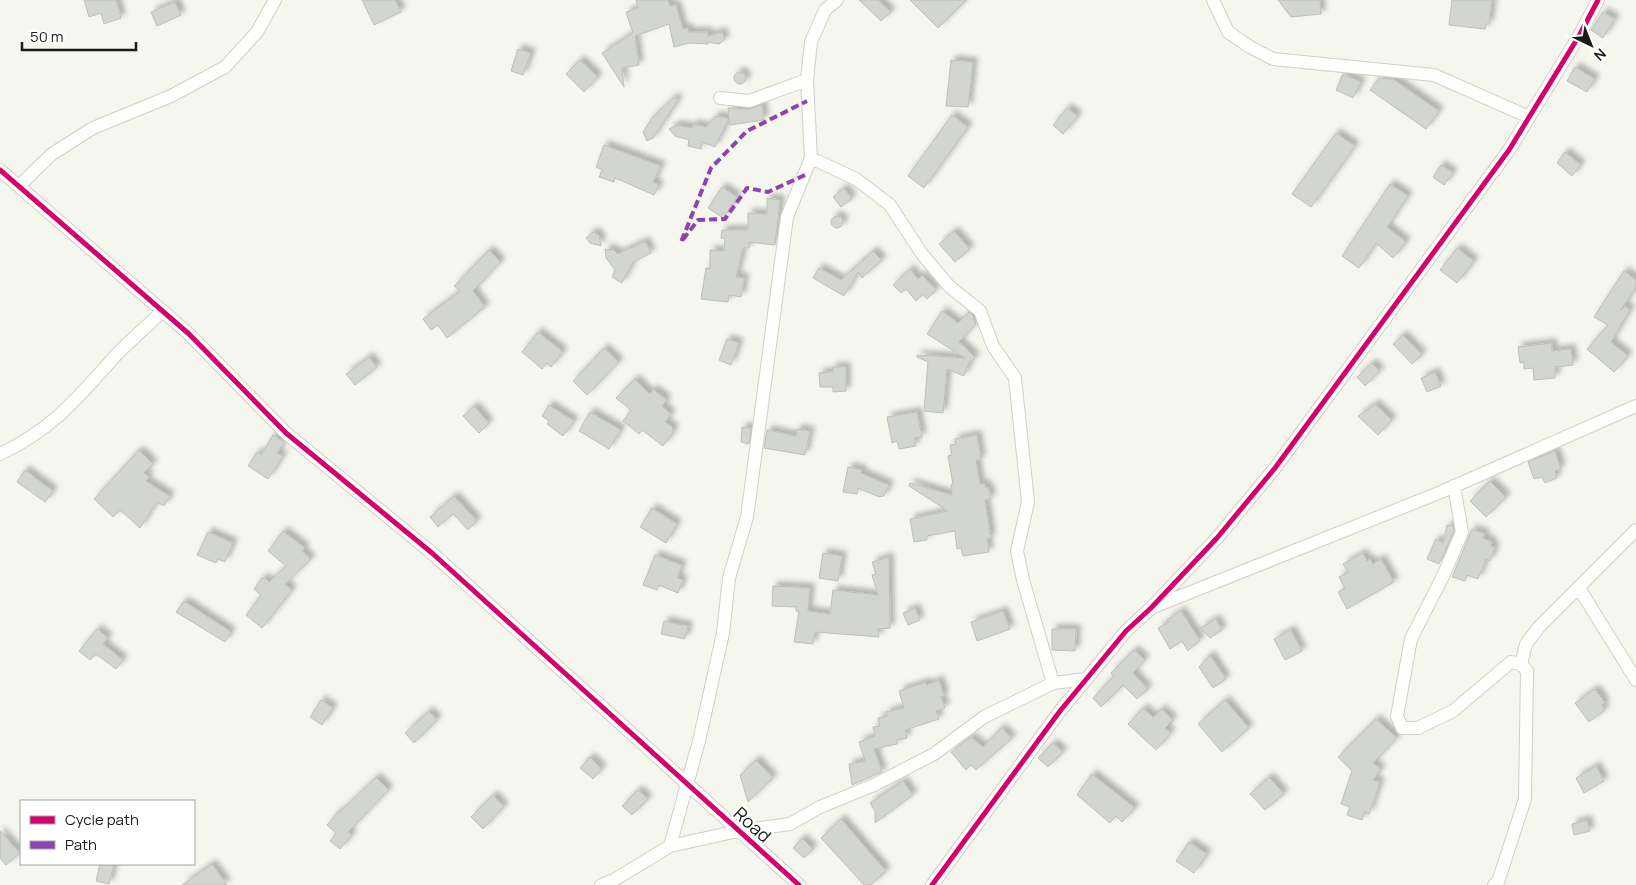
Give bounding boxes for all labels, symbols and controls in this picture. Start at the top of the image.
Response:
scale bar [22,20,136,52]
north arrow [1566,20,1616,70]
text: 50 m [30,26,64,47]
text: N [1590,44,1610,65]
legend [20,800,195,865]
street label: Road [729,801,777,847]
text: Cycle path [65,809,139,830]
text: Path [65,834,97,855]

